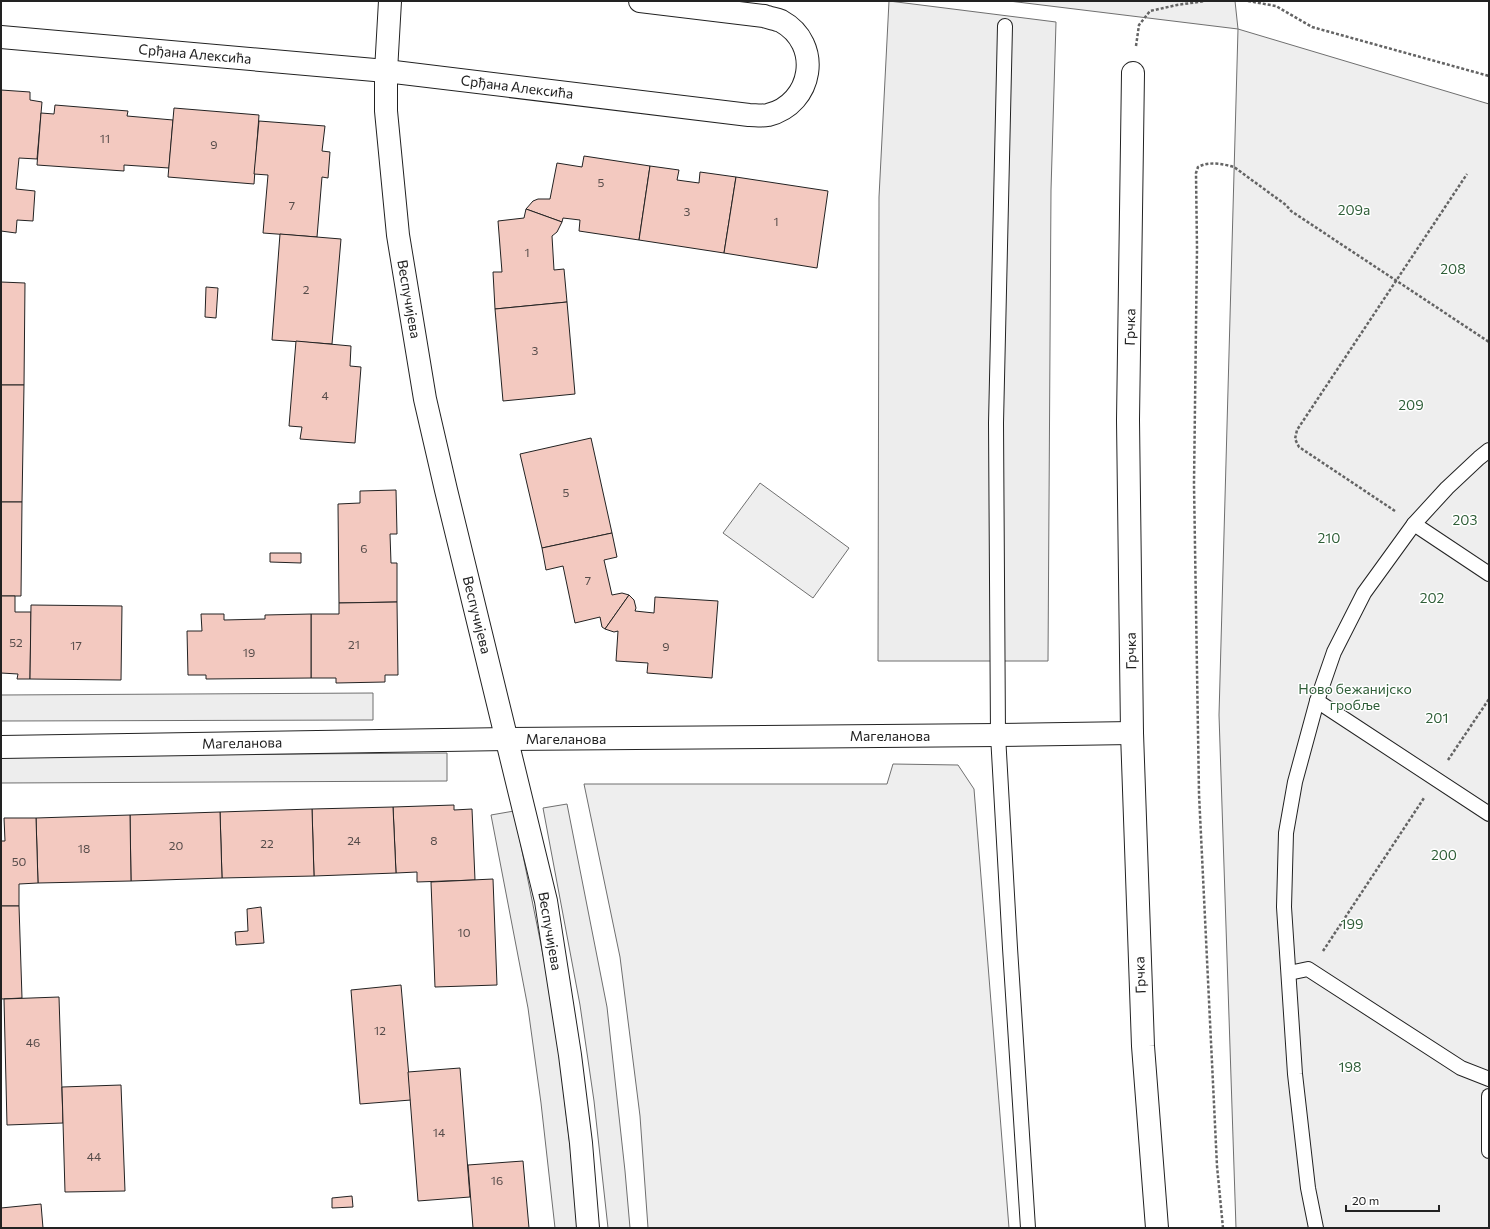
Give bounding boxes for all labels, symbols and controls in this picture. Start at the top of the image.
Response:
street label: Срђана Алексића [138,40,252,67]
street label: Срђана Алексића [460,71,574,102]
house number: 11 [100,131,110,145]
house number: 9 [210,137,218,151]
house number: 5 [598,175,605,189]
house number: 7 [289,198,295,212]
park label: 209a [1338,201,1370,218]
house number: 3 [684,204,691,218]
house number: 1 [773,214,779,228]
house number: 1 [524,245,530,259]
street label: Веспучијева [394,258,425,340]
park label: 208 [1440,260,1466,277]
house number: 2 [303,282,310,296]
street label: Грчка [1121,308,1138,346]
house number: 3 [532,343,539,357]
house number: 4 [321,388,329,402]
park label: 209 [1398,396,1424,413]
house number: 5 [563,485,570,499]
park label: 203 [1453,511,1477,528]
park label: 210 [1318,529,1340,546]
house number: 6 [360,541,368,555]
house number: 7 [585,573,591,587]
street label: Веспучијева [460,574,495,656]
park label: 202 [1420,589,1445,606]
street label: Грчка [1122,632,1139,670]
house number: 52 [9,635,23,649]
house number: 21 [348,637,360,651]
house number: 17 [70,638,82,652]
house number: 9 [662,639,670,653]
house number: 19 [243,645,255,659]
park label: Ново бежанијско гробље [1298,680,1412,713]
park label: 201 [1426,709,1448,726]
street label: Магеланова [850,727,930,744]
street label: Магеланова [526,730,606,747]
street label: Магеланова [202,733,282,752]
house number: 24 [347,833,361,847]
house number: 8 [430,833,438,847]
house number: 22 [260,836,274,850]
house number: 20 [169,838,183,852]
house number: 18 [78,841,90,855]
park label: 200 [1431,846,1457,863]
house number: 50 [12,854,27,868]
street label: Веспучијева [535,890,566,972]
park label: 199 [1341,915,1363,932]
house number: 10 [458,925,471,939]
street label: Грчка [1130,956,1149,994]
house number: 12 [374,1023,386,1037]
house number: 46 [26,1035,40,1049]
park label: 198 [1339,1058,1361,1075]
house number: 14 [433,1125,445,1139]
house number: 44 [87,1149,101,1163]
house number: 16 [491,1173,503,1187]
scale bar [1346,1187,1439,1213]
text: 20 m [1352,1193,1379,1207]

